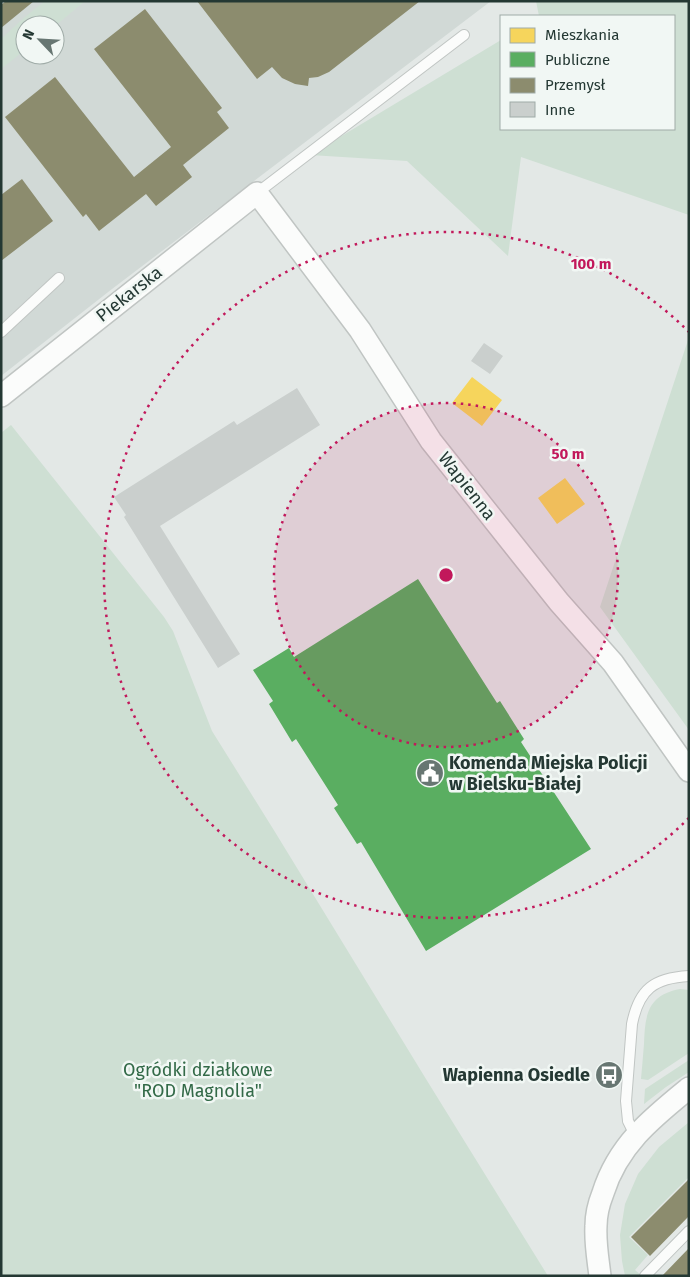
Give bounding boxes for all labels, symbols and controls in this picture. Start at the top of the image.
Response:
north arrow [15,15,65,65]
legend [500,15,675,130]
text: Mieszkania [545,26,619,44]
text: N [19,27,38,43]
text: Publiczne [545,51,610,69]
text: Przemysł [545,76,606,94]
text: Inne [545,101,575,119]
text: 100 m [571,255,611,273]
street label: Piekarska [92,261,166,327]
text: 50 m [551,445,585,463]
street label: Wapienna [434,447,500,525]
centre of rings [437,566,455,584]
place label: Komenda Miejska Policji w Bielsku-Białej [449,752,648,795]
public building icon: Komenda Miejska Policji w Bielsku-Białej [415,758,445,788]
park label: Ogródki działkowe "ROD Magnolia" [123,1059,273,1102]
bus stop icon: Wapienna Osiedle [594,1060,624,1090]
place label: Wapienna Osiedle [443,1064,590,1086]

